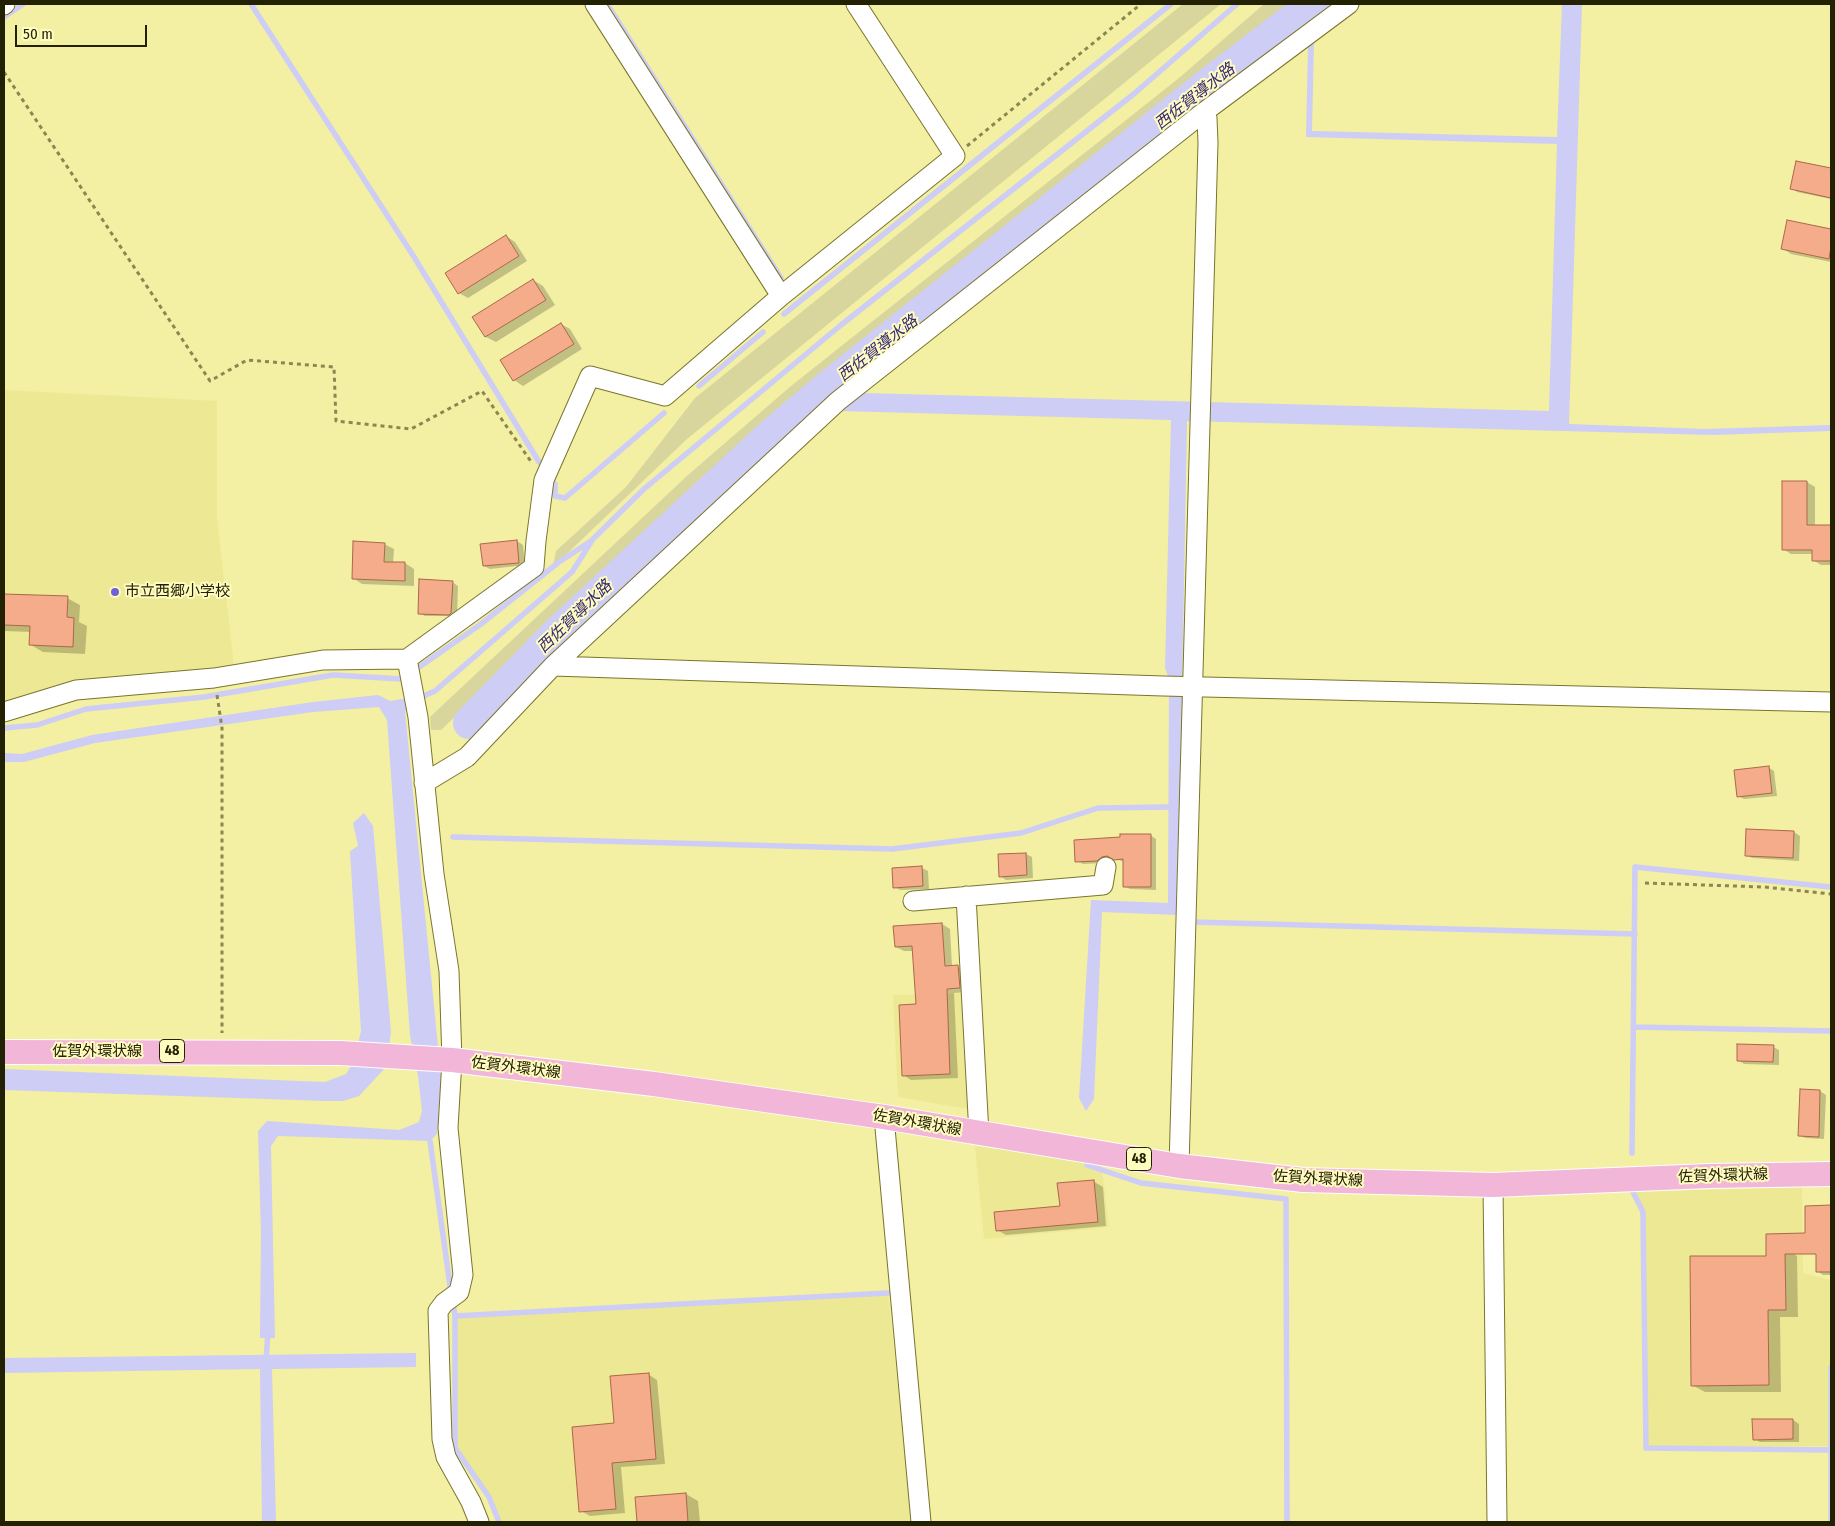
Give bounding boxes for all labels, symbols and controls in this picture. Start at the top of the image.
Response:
scale bar [18,15,150,47]
text: 50 m [23,25,53,43]
water label: 西佐賀導水路 [1151,60,1239,134]
water label: 西佐賀導水路 [834,312,922,386]
water label: 西佐賀導水路 [534,577,616,657]
place label: 市立西郷小学校 [125,583,230,601]
marker: 市立西郷小学校 [109,586,121,598]
road number: 48 [160,1040,184,1062]
street label: 佐賀外環状線 [52,1043,142,1061]
street label: 佐賀外環状線 [470,1054,562,1082]
street label: 佐賀外環状線 [871,1106,963,1140]
road number: 48 [1126,1148,1152,1170]
street label: 佐賀外環状線 [1678,1165,1768,1187]
street label: 佐賀外環状線 [1273,1168,1363,1190]

